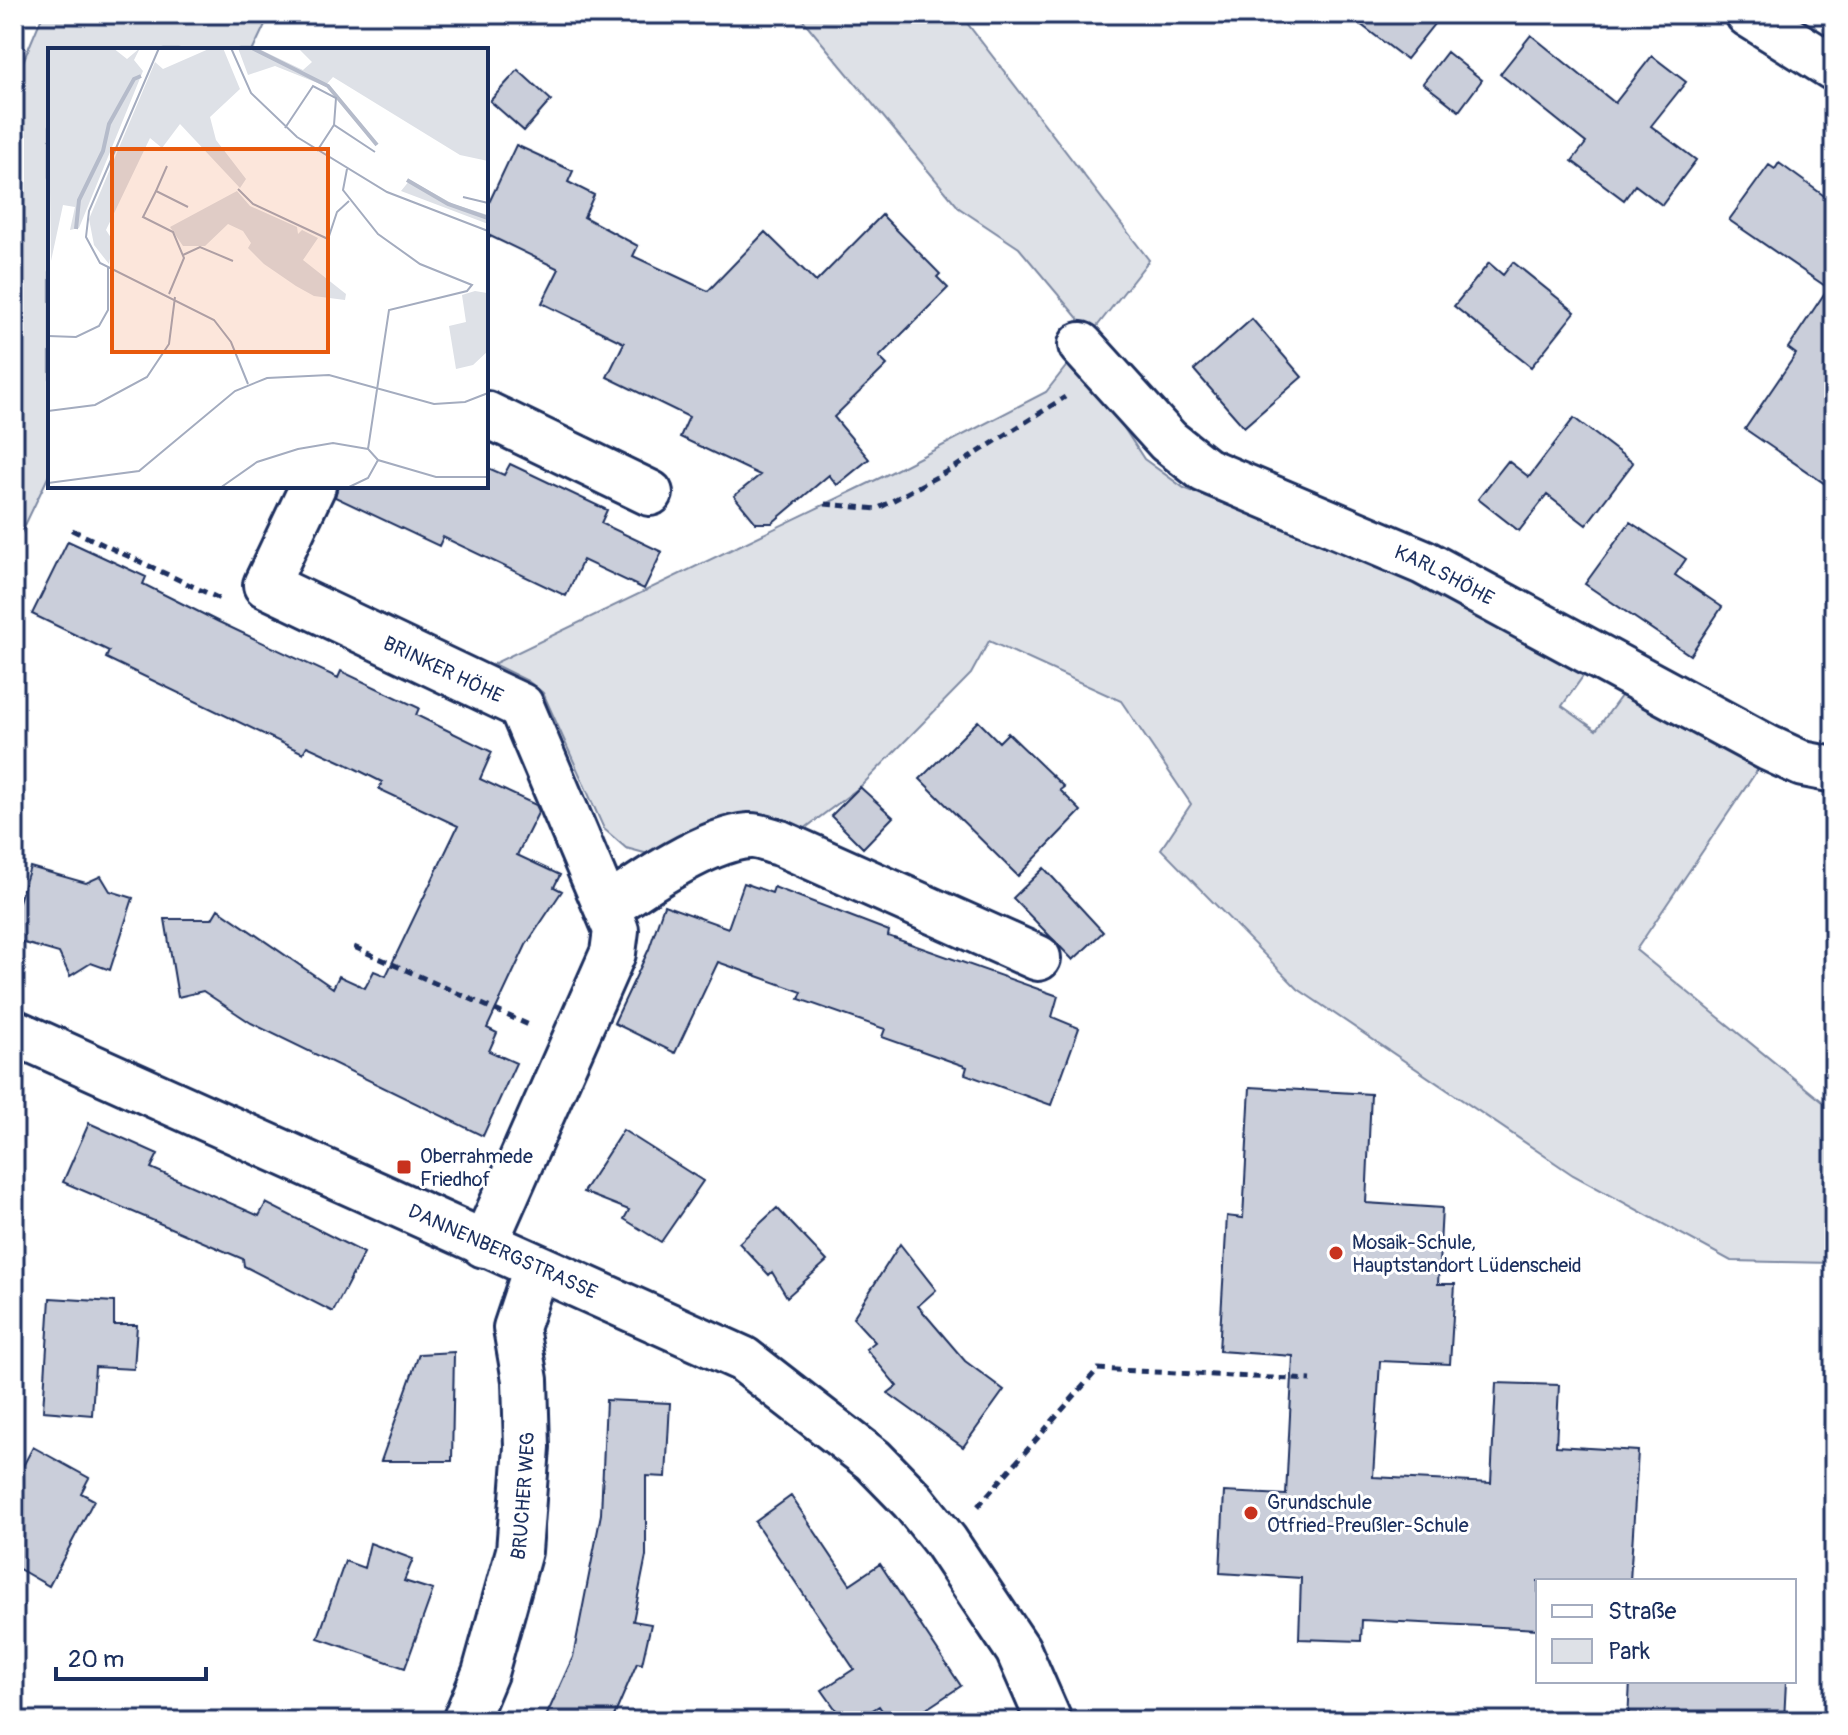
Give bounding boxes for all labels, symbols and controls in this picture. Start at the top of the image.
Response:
inset map [48,48,488,488]
street label: KARLSHÖHE [1391,539,1499,611]
street label: BRINKER HÖHE [379,630,507,708]
place label: Oberrahmede Friedhof [420,1144,533,1192]
marker: Oberrahmede Friedhof [395,1158,413,1176]
street label: DANNENBERGSTRASSE [405,1198,602,1305]
place label: Mosaik-Schule, Hauptstandort Lüdenscheid [1352,1230,1582,1278]
marker: Mosaik-Schule, Hauptstandort Lüdenscheid [1327,1244,1345,1262]
street label: BRUCHER WEG [505,1431,540,1563]
place label: Grundschule Otfried-Preußler-Schule [1267,1490,1469,1538]
marker: Grundschule Otfried-Preußler-Schule [1242,1504,1260,1522]
legend [1536,1579,1796,1683]
text: Straße [1608,1597,1676,1626]
scale bar [56,1631,206,1681]
text: Park [1608,1637,1650,1666]
text: 20 m [68,1645,124,1674]

